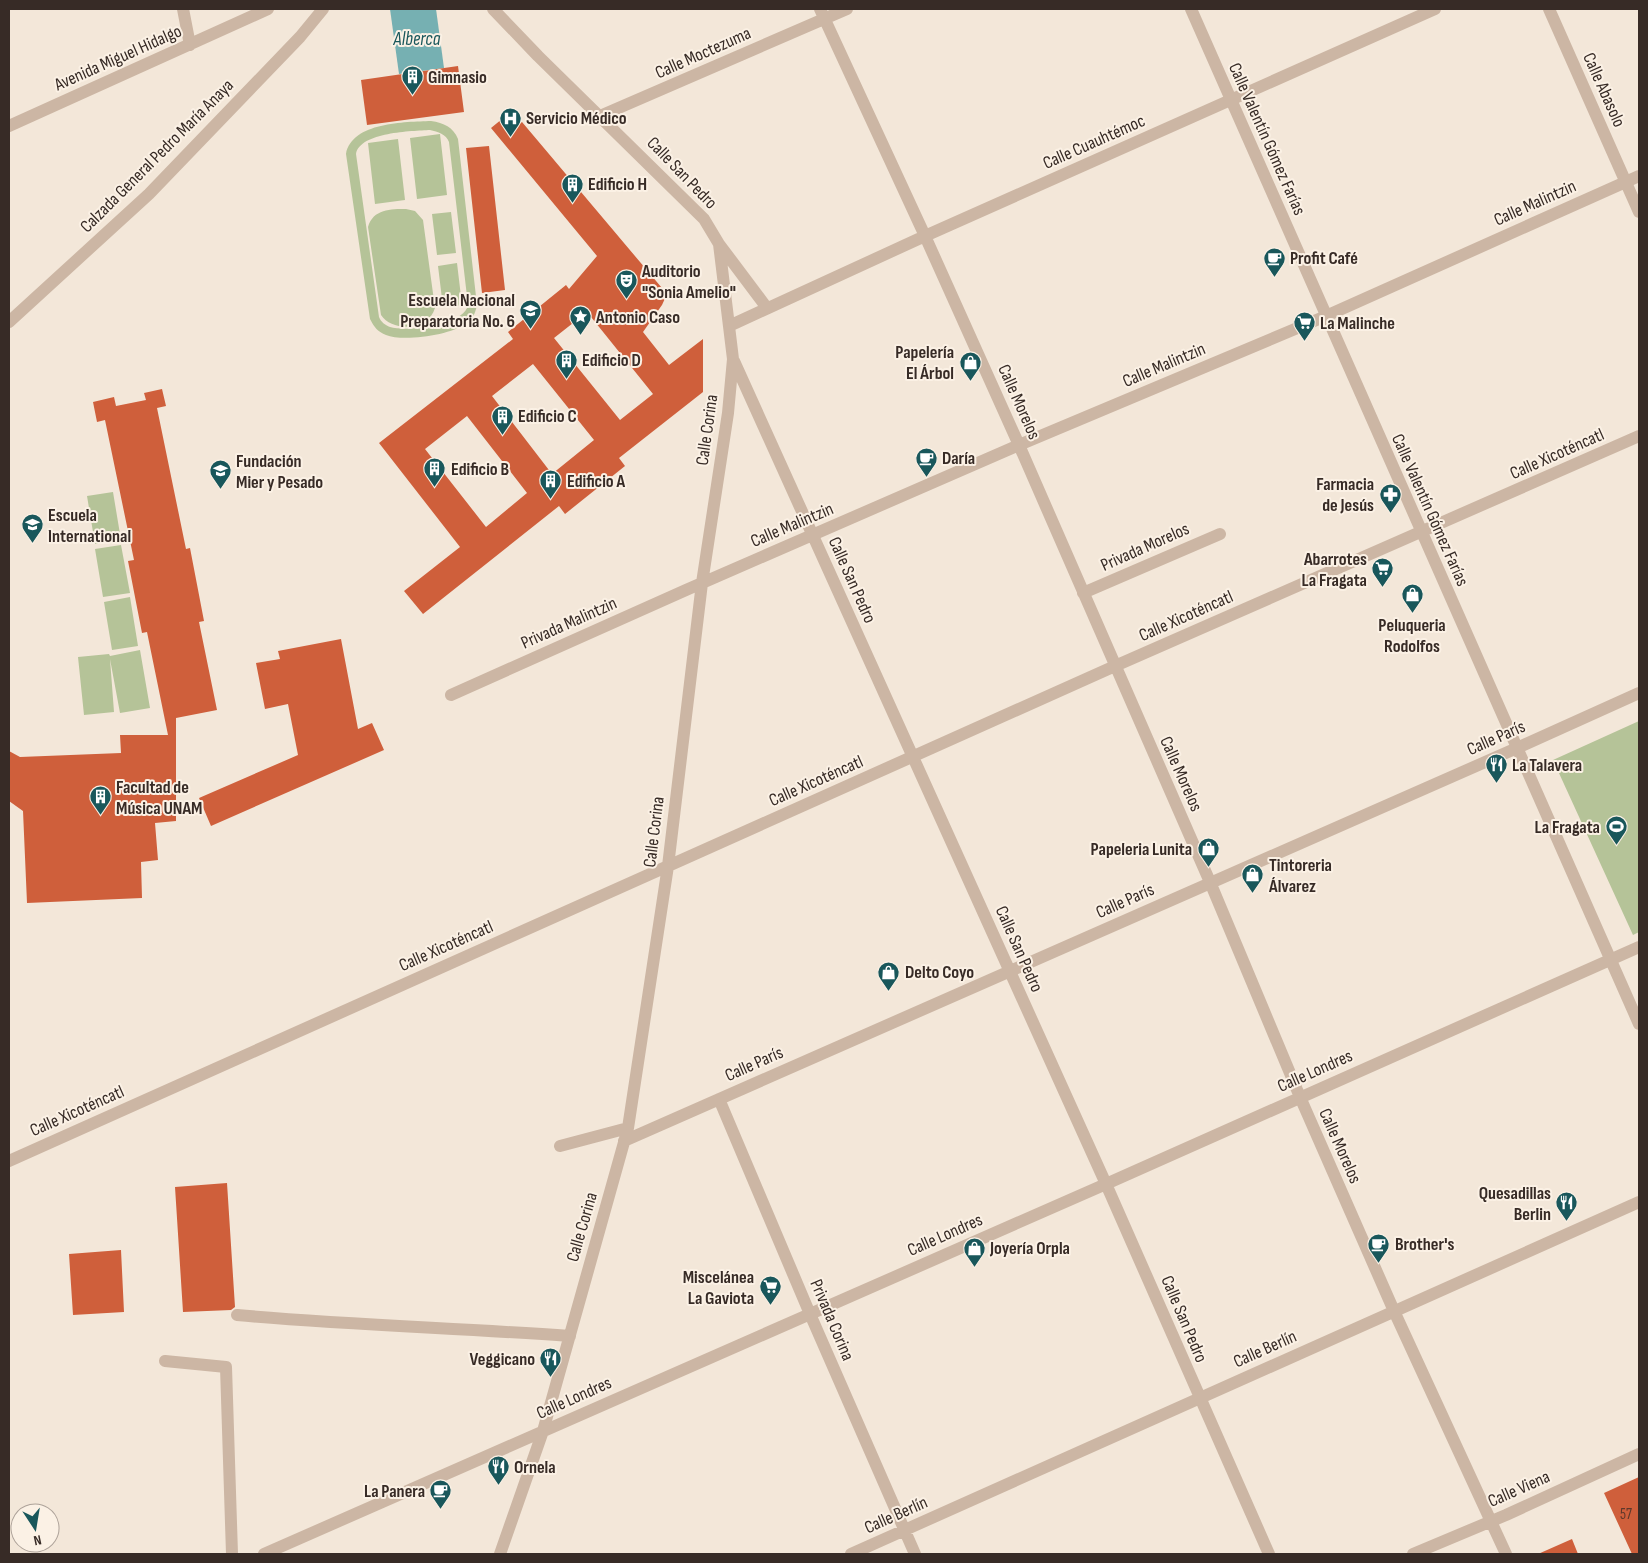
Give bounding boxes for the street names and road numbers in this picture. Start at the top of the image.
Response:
street label: Avenida Miguel Hidalgo [50,21,185,96]
street label: Calle Moctezuma [652,23,754,83]
street label: Calle Abasolo [1578,50,1630,130]
street label: Calle Valentín Gómez Farías [1224,60,1310,218]
street label: Calzada General Pedro María Anaya [76,75,238,237]
street label: Calle Cuauhtémoc [1040,110,1148,174]
street label: Calle San Pedro [642,133,722,213]
street label: Calle Malintzin [1491,176,1579,230]
street label: Calle Malintzin [1119,338,1209,392]
street label: Calle Morelos [993,361,1045,443]
street label: Calle Corina [692,393,722,467]
street label: Calle Xicoténcatl [1507,424,1607,484]
street label: Calle Valentín Gómez Farías [1387,431,1473,589]
street label: Calle Malintzin [747,498,837,552]
street label: Privada Morelos [1098,518,1192,576]
street label: Calle San Pedro [824,534,880,626]
street label: Calle Xicoténcatl [1136,586,1236,646]
street label: Privada Malintzin [518,593,620,653]
street label: Calle París [1464,716,1528,760]
street label: Calle Morelos [1155,733,1207,815]
street label: Calle Xicoténcatl [766,751,866,811]
street label: Calle Corina [639,795,669,869]
street label: Calle París [1093,879,1157,923]
street label: Calle San Pedro [991,903,1047,995]
street label: Calle Xicoténcatl [396,916,496,976]
street label: Calle París [722,1042,786,1086]
street label: Calle Londres [1274,1045,1356,1097]
street label: Calle Xicoténcatl [27,1081,127,1141]
street label: Calle Morelos [1314,1105,1366,1187]
street label: Calle Corina [562,1190,602,1264]
street label: Calle Londres [904,1209,986,1261]
street label: Calle San Pedro [1156,1273,1212,1365]
street label: Privada Corina [805,1276,859,1364]
street label: Calle Berlín [1230,1326,1300,1372]
street label: Calle Londres [533,1372,615,1424]
street label: Calle Viena [1485,1466,1553,1512]
street label: Calle Berlín [861,1492,931,1538]

